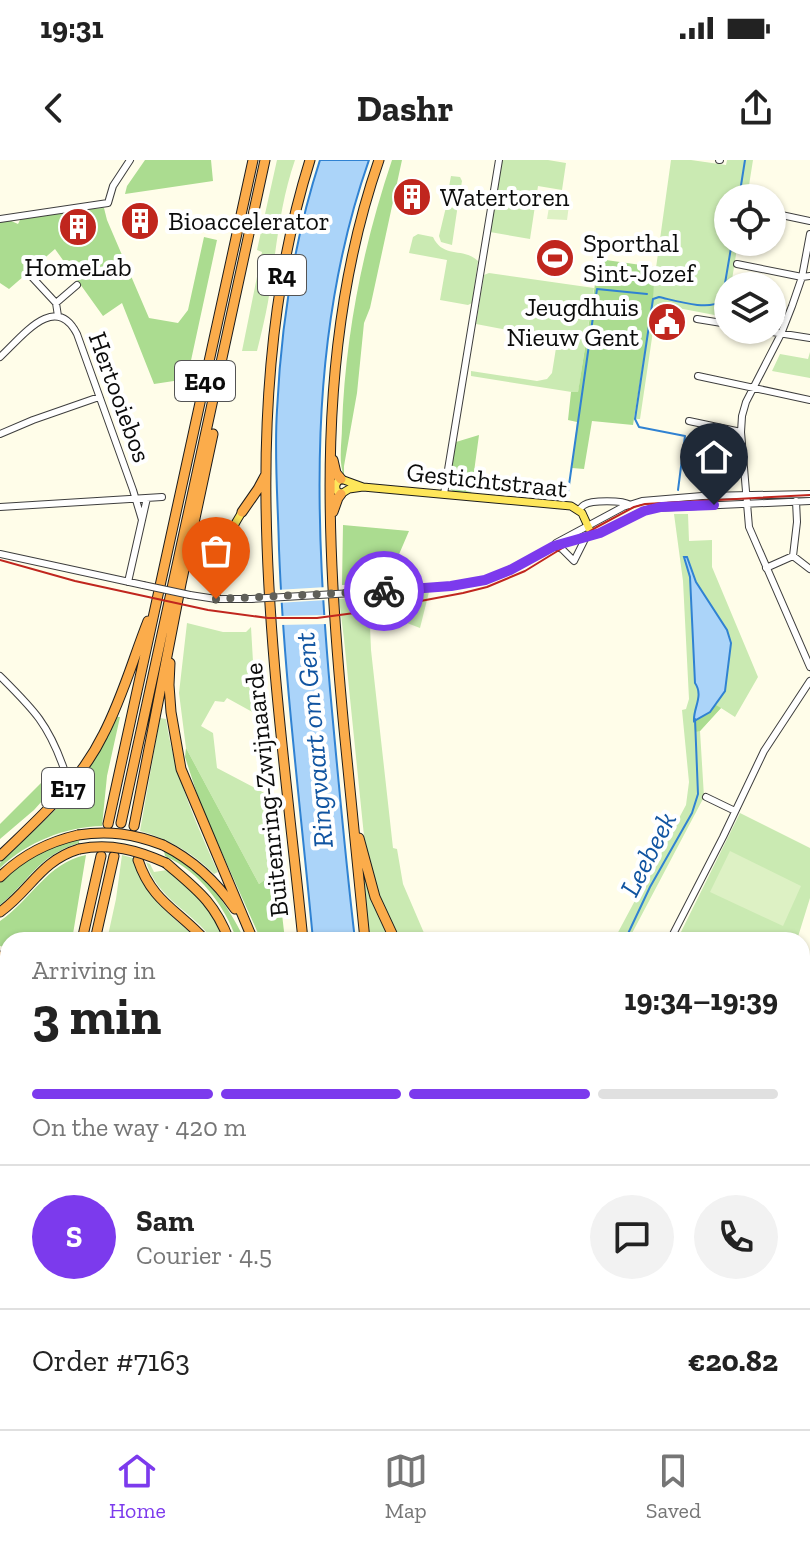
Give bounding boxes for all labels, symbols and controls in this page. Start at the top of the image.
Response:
text: 19:31 [40,10,104,46]
icon: back [32,86,76,130]
icon: share [734,86,778,130]
text: Dashr [357,87,453,130]
building icon: Watertoren [391,176,433,218]
place label: Watertoren [440,181,570,213]
map controls [714,184,786,344]
button: locate [714,184,786,256]
building icon: Bioaccelerator [119,200,161,242]
place label: Bioaccelerator [168,205,330,237]
building icon: HomeLab [57,206,99,248]
place label: Sporthal Sint-Jozef [583,227,696,289]
sports icon: Sporthal Sint-Jozef [534,237,576,279]
place label: HomeLab [24,251,132,283]
road number: R4 [258,255,306,295]
button: layers [714,272,786,344]
place label: Jeugdhuis Nieuw Gent [507,291,639,353]
public building icon: Jeugdhuis Nieuw Gent [646,301,688,343]
street label: Hertooiebos [82,327,158,467]
road number: E40 [175,361,235,401]
pin [680,423,748,505]
icon: home [692,435,736,479]
street label: Gestichtstraat [405,456,569,504]
pin [182,517,250,599]
icon: bag [194,529,238,573]
courier [344,551,424,631]
icon: bike [362,569,406,613]
water label: Ringvaart om Gent [288,630,340,849]
street label: Buitenring-Zwijnaarde [237,661,295,919]
road number: E17 [42,768,94,808]
water label: Leebeek [613,806,683,902]
text: Arriving in [32,954,155,986]
text: 19:34–19:39 [624,982,778,1018]
text: 3 min [32,985,161,1047]
text: On the way · 420 m [32,1111,246,1143]
button: chat [590,1195,674,1279]
button: phone [694,1195,778,1279]
text: Sam [136,1203,194,1239]
text: S [66,1219,82,1255]
text: Courier · 4.5 [136,1239,272,1271]
text: Order #7163 [32,1343,190,1379]
text: €20.82 [688,1343,778,1379]
tab: Home [109,1449,166,1524]
tab: Map [384,1449,428,1524]
tab: Saved [646,1449,701,1524]

